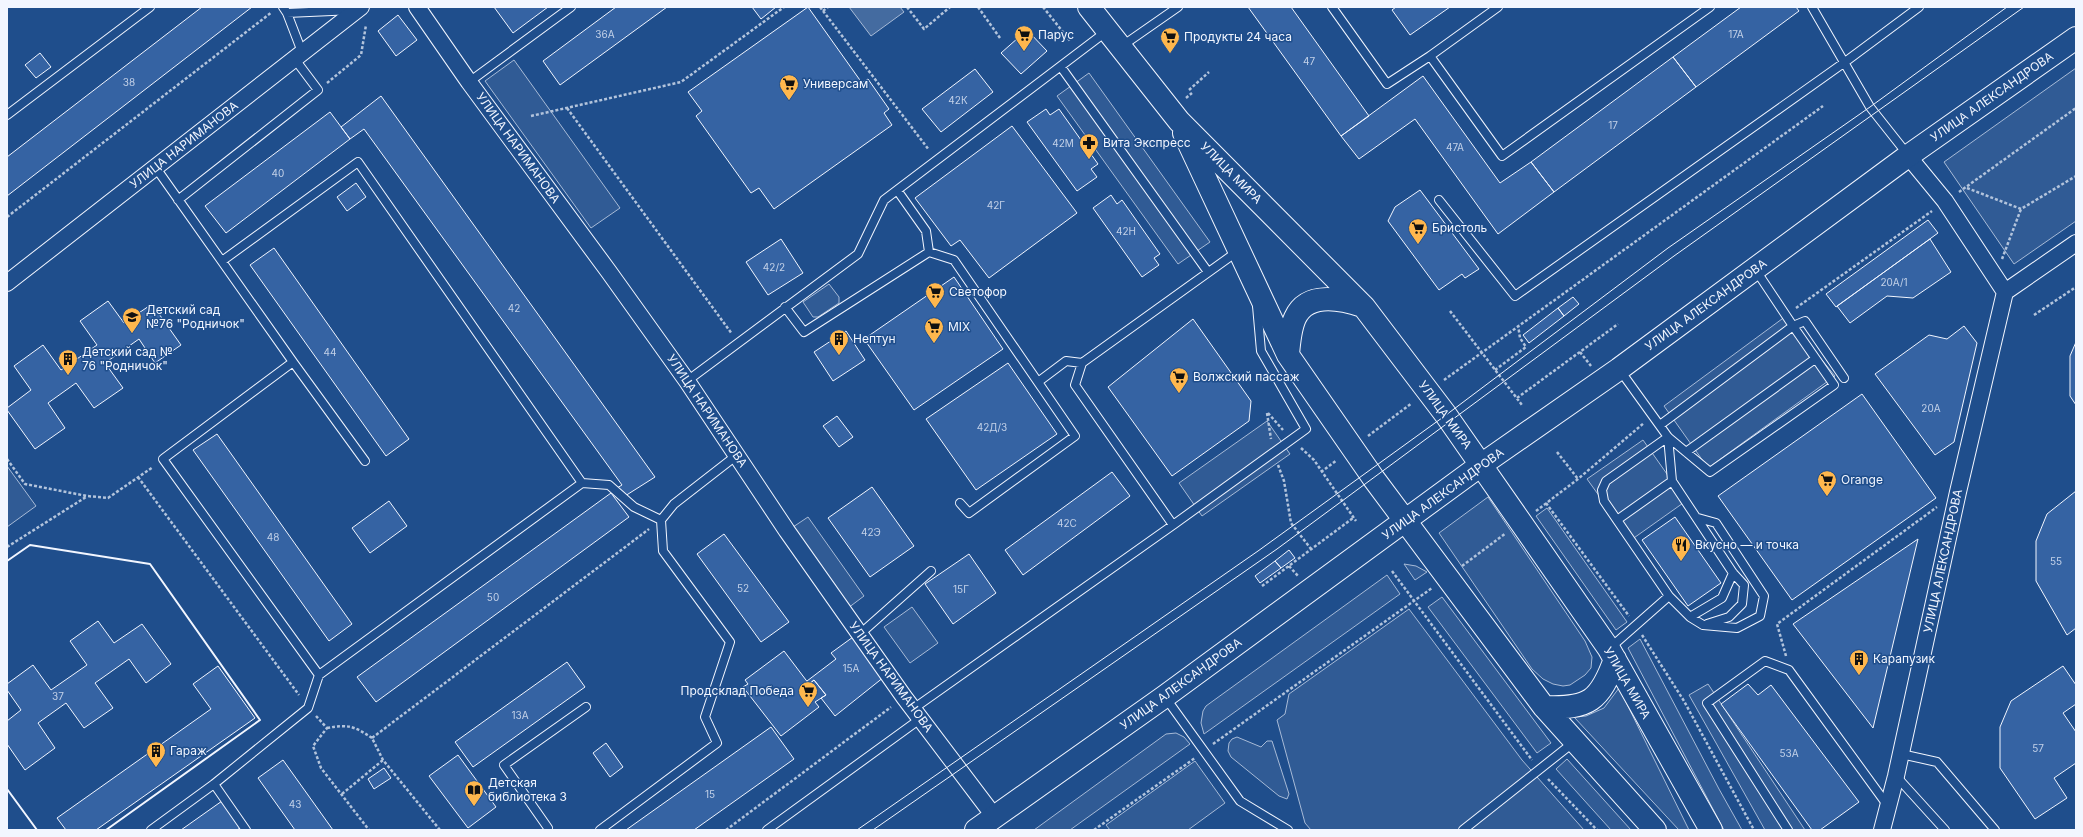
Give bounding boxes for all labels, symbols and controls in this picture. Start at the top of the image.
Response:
supermarket icon: Парус [1013,24,1035,52]
supermarket icon: Продукты 24 часа [1159,26,1181,54]
place label: Парус [1038,27,1074,42]
house number: 36А [595,28,615,40]
house number: 17А [1728,28,1744,40]
place label: Продукты 24 часа [1184,29,1292,44]
street label: УЛИЦА АЛЕКСАНДРОВА [1927,48,2056,145]
house number: 47 [1303,55,1315,67]
supermarket icon: Универсам [778,73,800,101]
house number: 38 [123,76,135,88]
place label: Универсам [803,76,868,91]
street label: УЛИЦА НАРИМАНОВА [473,89,564,206]
house number: 42К [948,94,968,106]
street label: УЛИЦА НАРИМАНОВА [127,98,241,191]
house number: 17 [1608,119,1618,131]
pharmacy icon: Вита Экспресс [1078,132,1100,160]
place label: Вита Экспресс [1103,135,1191,150]
house number: 42М [1052,137,1074,149]
street label: УЛИЦА МИРА [1197,139,1265,207]
house number: 47А [1446,141,1464,153]
house number: 40 [272,167,284,179]
house number: 42Г [987,199,1005,211]
supermarket icon: Бристоль [1407,217,1429,245]
place label: Бристоль [1432,220,1488,235]
house number: 42Н [1116,225,1136,237]
street label: УЛИЦА АЛЕКСАНДРОВА [1642,255,1769,354]
house number: 42/2 [763,261,785,273]
house number: 20А/1 [1880,276,1908,288]
supermarket icon: Светофор [924,281,946,309]
place label: Светофор [949,284,1007,299]
place label: Детский сад №76 "Родничок" [146,302,245,331]
house number: 42 [508,302,520,314]
school or university icon: Детский сад №76 "Родничок" [121,306,143,334]
supermarket icon: MIX [923,316,945,344]
place label: MIX [948,319,970,334]
building icon: Нептун [828,328,850,356]
place label: Нептун [853,331,896,346]
place label: Детский сад № 76 "Родничок" [82,344,173,373]
house number: 44 [324,346,336,358]
building icon: Детский сад № 76 "Родничок" [57,348,79,376]
street label: УЛИЦА НАРИМАНОВА [664,351,751,470]
supermarket icon: Волжский пассаж [1168,366,1190,394]
place label: Волжский пассаж [1193,369,1300,384]
street label: УЛИЦА МИРА [1416,378,1475,452]
house number: 20А [1921,402,1941,414]
house number: 42Д/3 [977,421,1007,433]
street label: УЛИЦА АЛЕКСАНДРОВА [1379,444,1506,543]
supermarket icon: Orange [1816,469,1838,497]
place label: Orange [1841,472,1883,487]
street label: УЛИЦА АЛЕКСАНДРОВА [1920,488,1965,634]
house number: 42С [1057,517,1077,529]
house number: 42Э [861,526,881,538]
house number: 48 [267,531,279,543]
restaurant icon: Вкусно — и точка [1670,534,1692,562]
place label: Вкусно — и точка [1695,537,1799,552]
house number: 55 [2050,555,2062,567]
house number: 52 [737,582,749,594]
house number: 15Г [953,583,969,595]
house number: 50 [487,591,499,603]
street label: УЛИЦА НАРИМАНОВА [846,618,937,735]
street label: УЛИЦА АЛЕКСАНДРОВА [1117,634,1244,733]
street label: УЛИЦА МИРА [1601,644,1654,721]
building icon: Карапузик [1848,648,1870,676]
place label: Карапузик [1873,651,1935,666]
house number: 15А [842,662,860,674]
supermarket icon: Продсклад Победа [797,680,819,708]
place label: Продсклад Победа [681,683,794,698]
house number: 37 [52,690,64,702]
house number: 13А [511,709,529,721]
building icon: Гараж [145,740,167,768]
house number: 57 [2032,742,2044,754]
place label: Гараж [170,743,207,758]
house number: 53А [1779,747,1799,759]
place label: Детская библиотека 3 [488,775,567,804]
library icon: Детская библиотека 3 [463,779,485,807]
house number: 15 [705,788,715,800]
house number: 43 [289,798,301,810]

